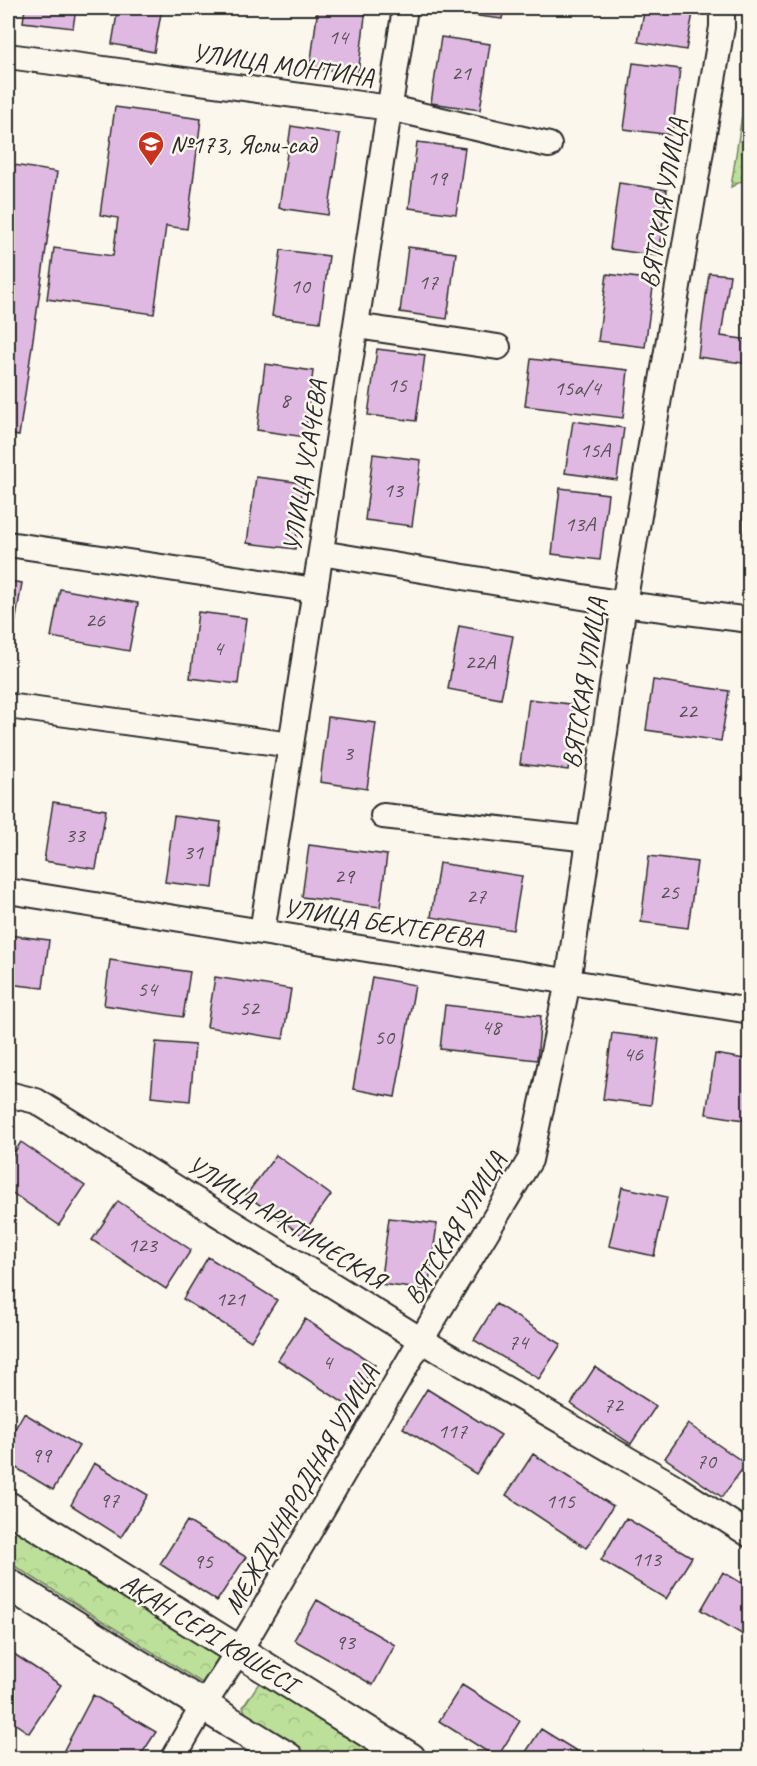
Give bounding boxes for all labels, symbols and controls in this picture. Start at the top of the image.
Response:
house number: 14 [328,23,350,51]
street label: УЛИЦА МОНТИНА [190,36,377,94]
house number: 21 [451,59,472,87]
street label: ВЯТСКАЯ УЛИЦА [632,115,694,291]
place label: №173, Ясли-сад [170,128,319,161]
school or university icon: №173, Ясли-сад [136,129,166,167]
house number: 19 [427,164,449,192]
house number: 17 [418,268,439,296]
house number: 10 [290,272,312,300]
house number: 15 [387,371,408,399]
house number: 15а/4 [554,374,602,402]
street label: УЛИЦА УСАЧЕВА [275,376,335,554]
house number: 8 [280,386,292,414]
house number: 15А [580,436,611,464]
house number: 13 [383,476,405,504]
house number: 13А [565,510,596,538]
street label: ВЯТСКАЯ УЛИЦА [554,595,614,770]
house number: 26 [85,606,106,634]
house number: 4 [213,634,225,662]
house number: 22А [465,648,496,676]
house number: 22 [677,697,699,725]
house number: 3 [343,739,355,767]
house number: 33 [65,821,87,849]
house number: 31 [183,838,204,866]
house number: 29 [334,862,356,890]
house number: 25 [659,878,680,906]
house number: 27 [466,882,487,910]
street label: УЛИЦА БЕХТЕРЕВА [281,891,487,955]
house number: 54 [137,975,159,1003]
house number: 52 [239,994,261,1022]
house number: 48 [481,1013,503,1041]
house number: 50 [374,1023,396,1051]
house number: 46 [623,1040,644,1068]
street label: ВЯТСКАЯ УЛИЦА [397,1145,514,1310]
street label: УЛИЦА АРКТИЧЕСКАЯ [181,1148,394,1298]
house number: 123 [127,1231,159,1259]
house number: 121 [215,1285,246,1313]
house number: 74 [508,1328,530,1356]
house number: 4 [322,1348,334,1376]
street label: МЕЖДУНАРОДНАЯ УЛИЦА [216,1358,386,1619]
house number: 72 [603,1391,625,1419]
house number: 117 [437,1417,468,1445]
house number: 99 [31,1441,53,1469]
house number: 70 [696,1447,718,1475]
house number: 97 [99,1486,120,1514]
house number: 115 [545,1487,576,1515]
house number: 113 [631,1545,663,1573]
house number: 95 [193,1547,214,1575]
street label: АҚАН СЕРІ КӨШЕСІ [115,1566,308,1703]
house number: 93 [335,1628,357,1656]

